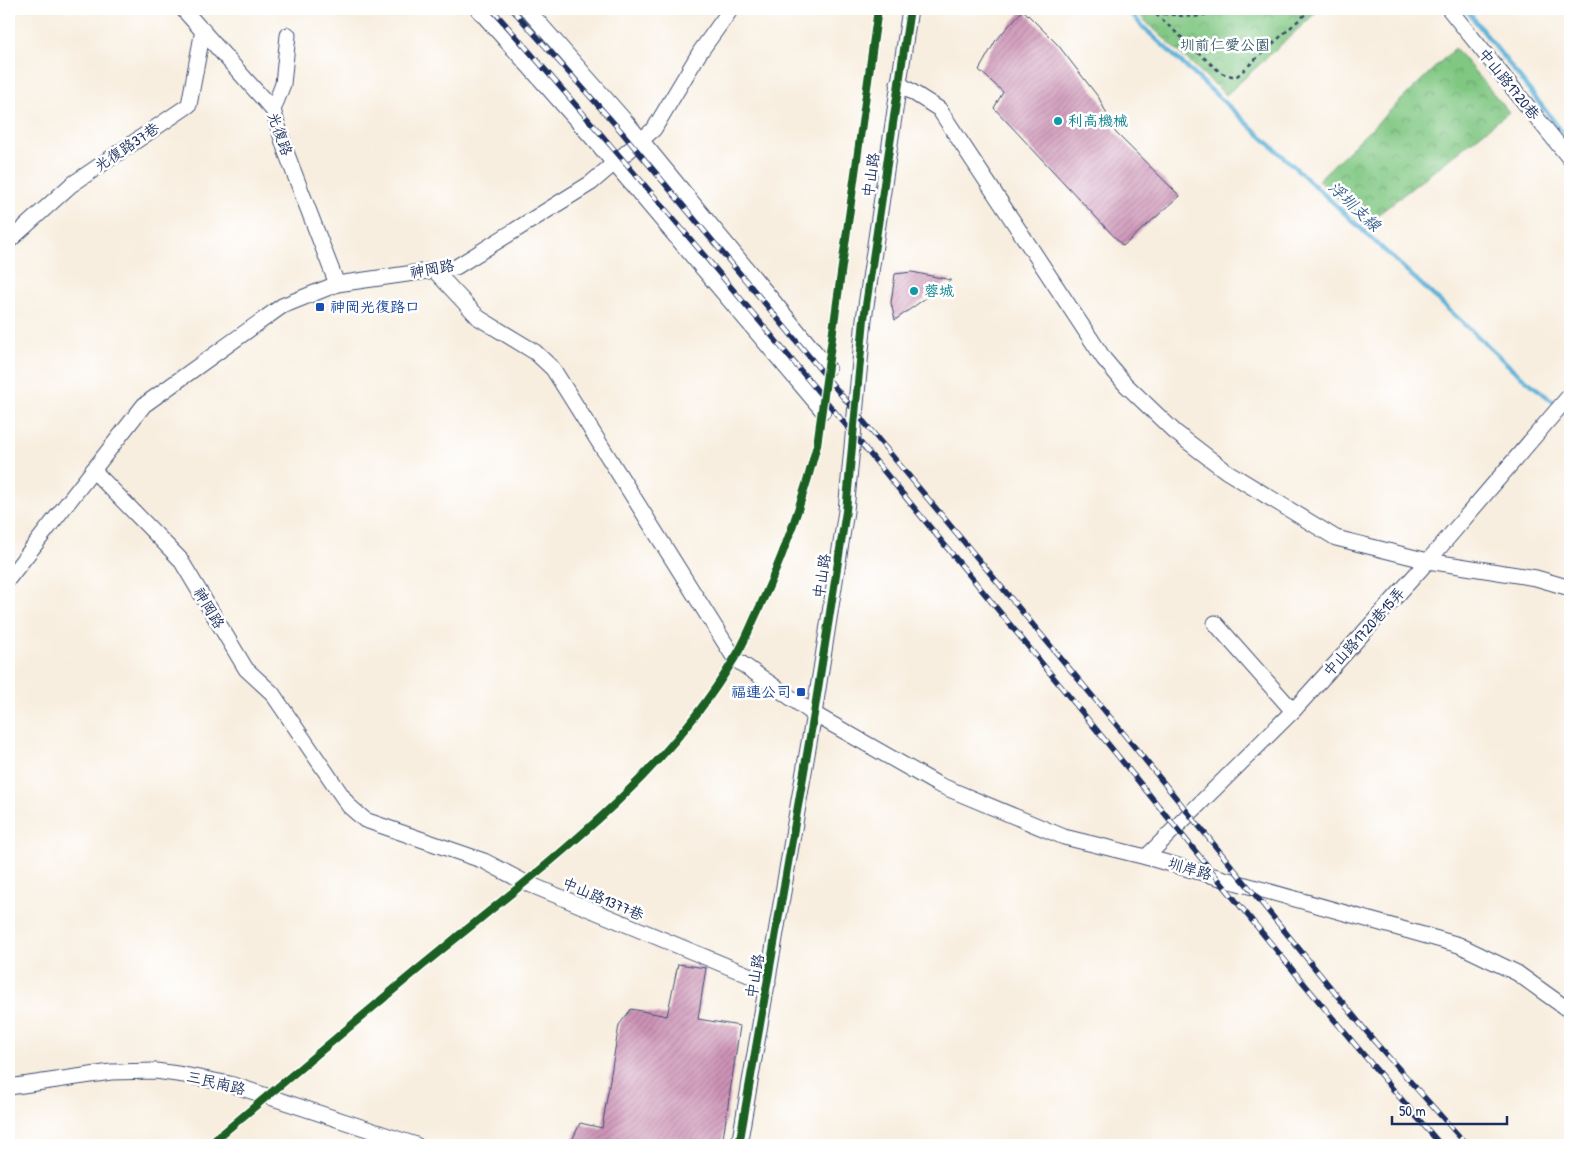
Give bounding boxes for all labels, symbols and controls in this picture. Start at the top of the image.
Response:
park label: 圳前仁愛公園 [1180,34,1270,55]
street label: 中山路1720巷 [1474,43,1545,124]
street label: 光復路 [263,109,298,159]
place label: 利高機械 [1068,110,1128,131]
marker: 利高機械 [1052,115,1064,127]
street label: 光復路37巷 [90,117,163,176]
street label: 中山路 [857,151,884,199]
water label: 浮圳支線 [1324,176,1387,237]
street label: 神岡路 [408,254,456,283]
place label: 蓉城 [924,280,954,301]
marker: 蓉城 [908,285,920,297]
place label: 神岡光復路口 [330,296,420,317]
marker: 神岡光復路口 [314,301,326,313]
street label: 中山路 [808,552,835,600]
street label: 神岡路 [189,583,230,632]
street label: 中山路1720巷15弄 [1318,583,1409,681]
place label: 福連公司 [731,681,791,702]
marker: 福連公司 [795,686,807,698]
street label: 圳岸路 [1166,852,1215,885]
street label: 中山路1377巷 [559,872,647,925]
street label: 中山路 [740,952,769,1000]
street label: 三民南路 [185,1066,248,1099]
scale bar [1392,1094,1506,1126]
text: 50 m [1399,1100,1426,1121]

